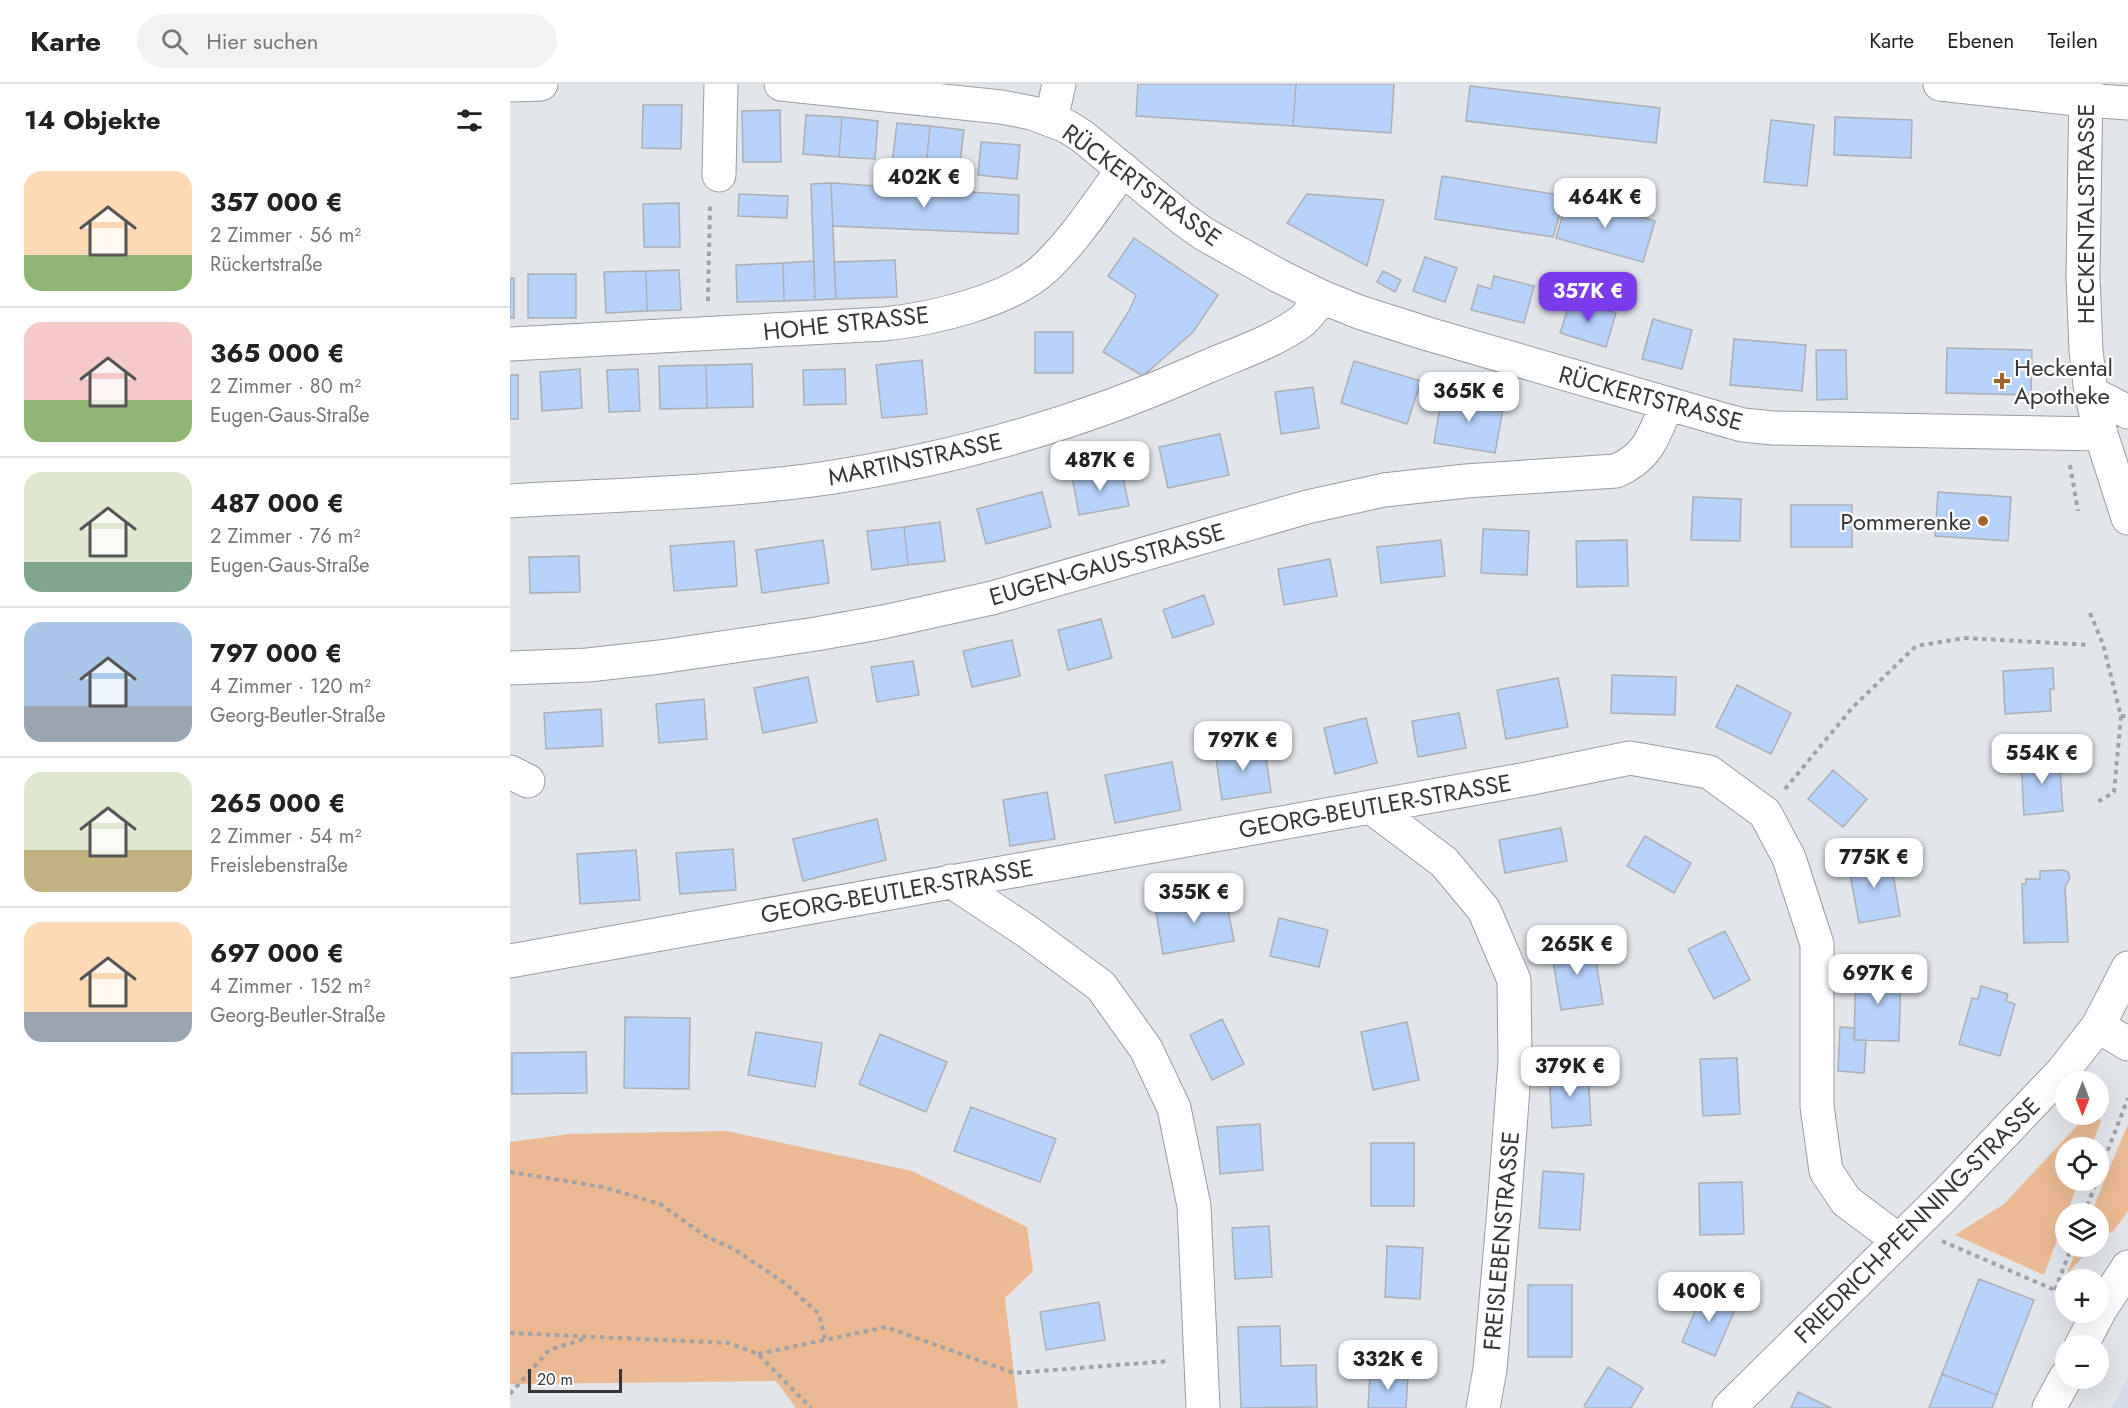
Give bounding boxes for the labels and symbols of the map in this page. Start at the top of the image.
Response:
street label: HECKENTALSTRASSE [2068,104,2103,324]
street label: RÜCKERTSTRASSE [1055,115,1229,255]
pin: 402K € [875,158,973,209]
pin: 464K € [1556,178,1654,229]
pin: 357K € [1539,272,1637,323]
street label: HOHE STRASSE [761,297,931,349]
place label: Heckental Apotheke [2014,350,2113,413]
street label: RÜCKERTSTRASSE [1555,357,1747,439]
pin: 365K € [1420,372,1518,423]
marker: Heckental Apotheke [1995,374,2009,388]
street label: MARTINSTRASSE [825,423,1005,495]
pin: 487K € [1051,441,1149,492]
place label: Pommerenke [1840,504,1971,539]
street label: EUGEN-GAUS-STRASSE [985,514,1229,614]
marker: Pommerenke [1976,514,1990,528]
pin: 797K € [1194,721,1292,772]
pin: 554K € [1993,734,2091,785]
street label: GEORG-BEUTLER-STRASSE [1236,765,1514,847]
pin: 775K € [1825,838,1923,889]
street label: GEORG-BEUTLER-STRASSE [758,850,1036,932]
pin: 355K € [1145,873,1243,924]
pin: 265K € [1528,925,1626,976]
pin: 697K € [1829,954,1927,1005]
pin: 379K € [1521,1047,1619,1098]
north arrow [2055,1071,2109,1125]
street label: FRIEDRICH-PFENNING-STRASSE [1786,1089,2048,1351]
street label: FREISLEBENSTRASSE [1474,1130,1528,1352]
pin: 400K € [1660,1272,1758,1323]
pin: 332K € [1339,1340,1437,1391]
scale bar [528,1366,622,1394]

